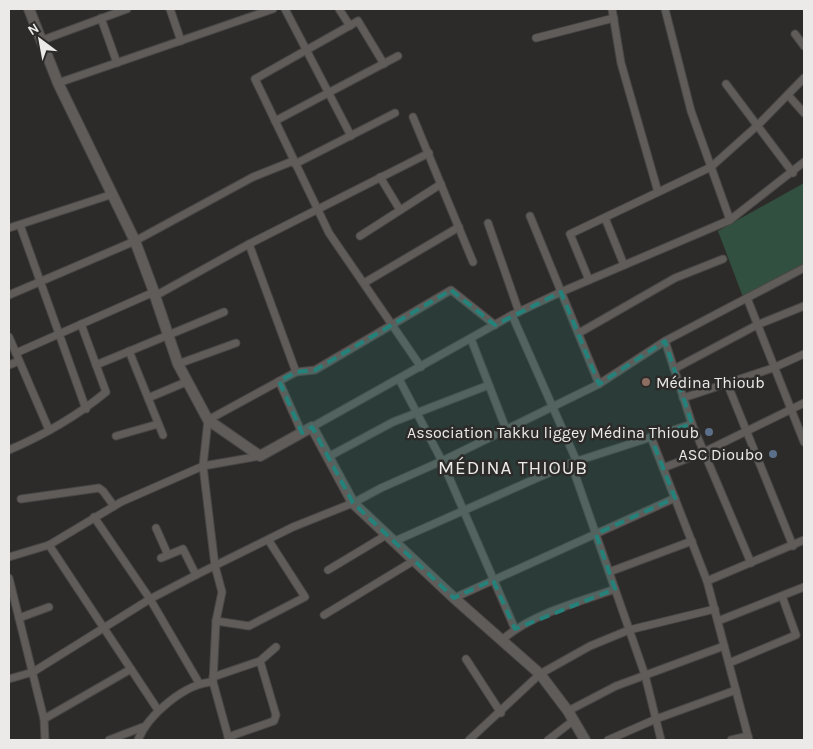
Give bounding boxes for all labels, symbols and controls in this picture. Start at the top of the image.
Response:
north arrow [15,15,65,65]
text: N [25,20,42,39]
place label: Médina Thioub [656,373,765,392]
marker: Médina Thioub [640,376,652,388]
place label: Association Takku liggey Médina Thioub [407,423,699,442]
marker: Association Takku liggey Médina Thioub [703,426,715,438]
place label: ASC Dioubo [679,445,763,464]
marker: ASC Dioubo [767,448,779,460]
district label: MÉDINA THIOUB [438,456,588,479]

